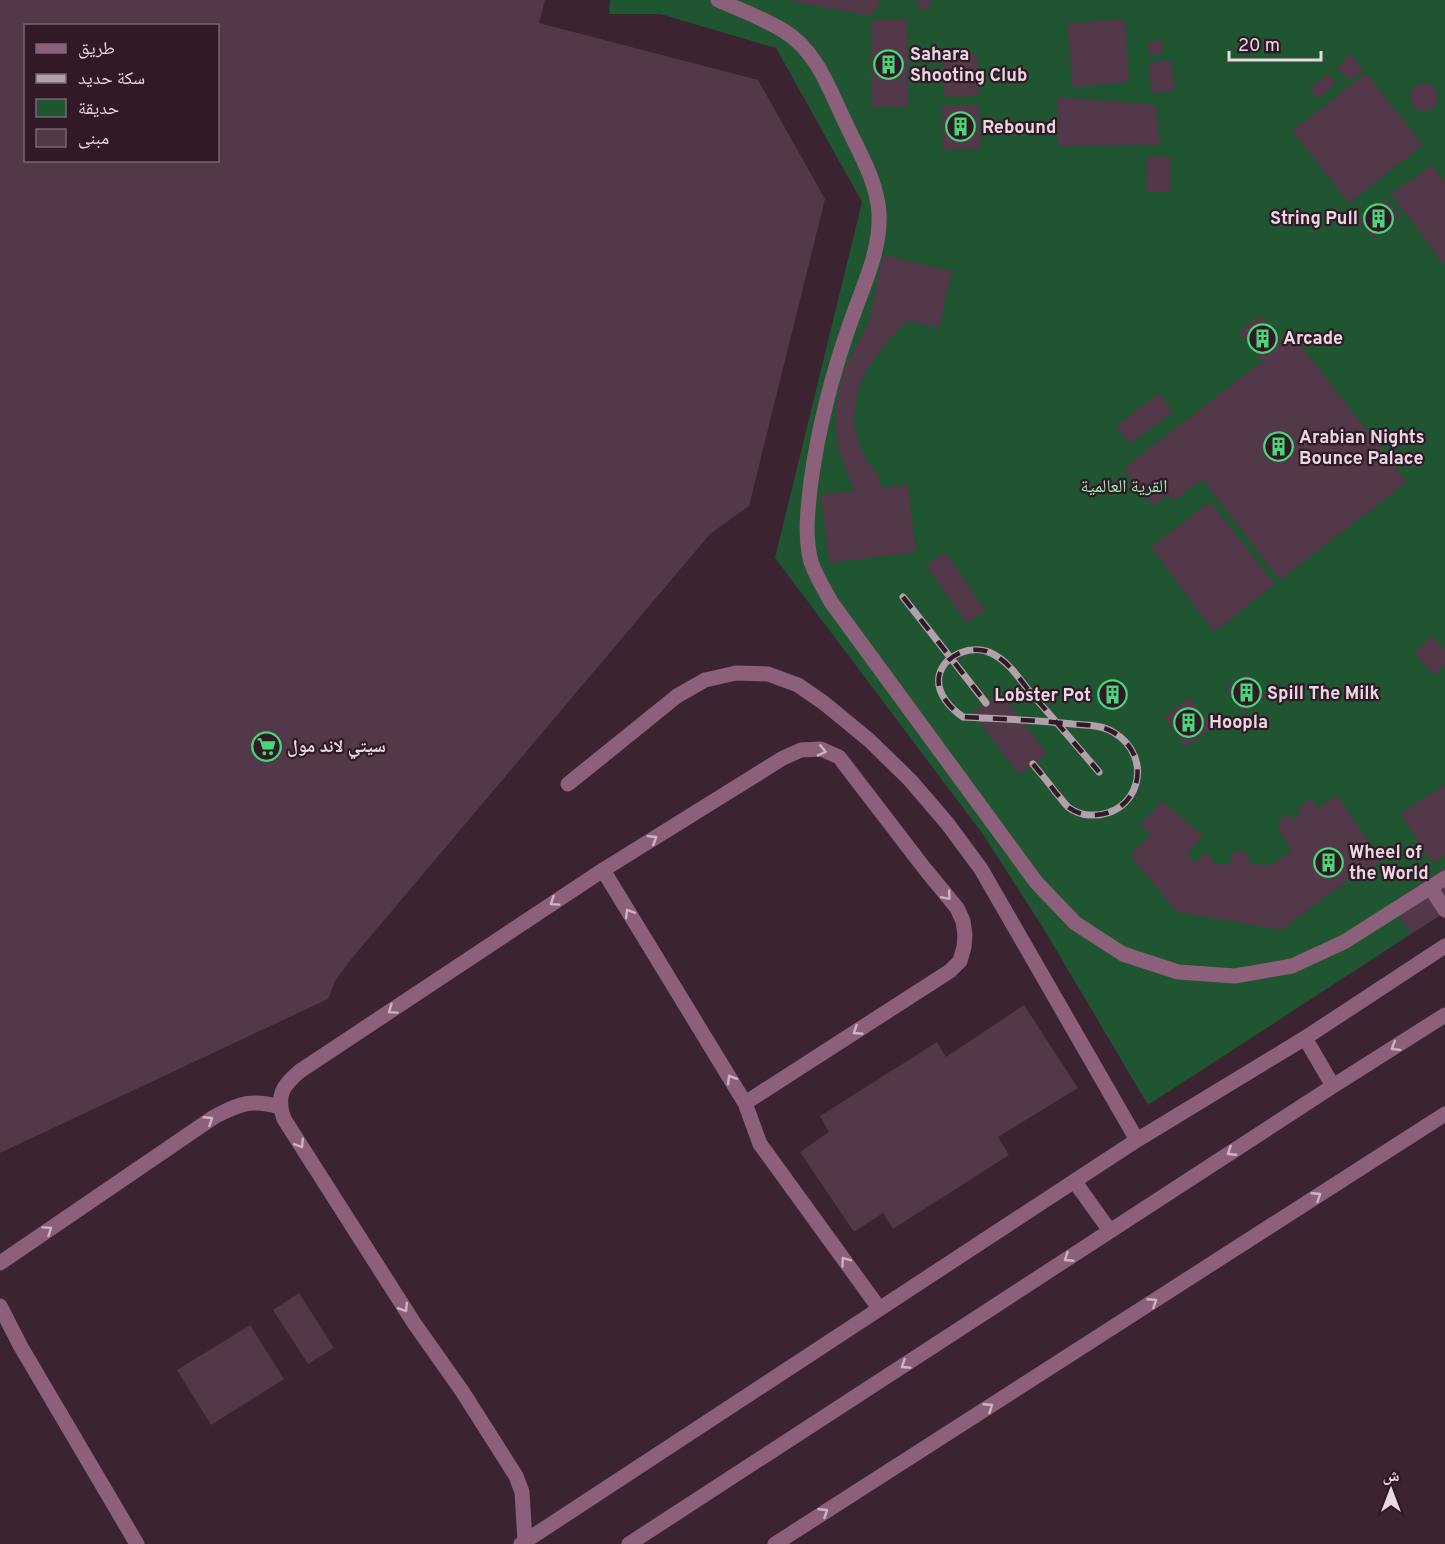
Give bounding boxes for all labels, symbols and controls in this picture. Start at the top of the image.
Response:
legend [24,24,219,162]
scale bar [1229,24,1320,62]
text: 20 m [1238,35,1280,58]
text: طريق [78,38,115,61]
place label: Sahara Shooting Club [910,44,1027,88]
building icon: Sahara Shooting Club [873,48,905,80]
text: سكة حديد [78,68,145,91]
text: حديقة [78,98,119,121]
building icon: Rebound [945,111,977,143]
place label: Rebound [982,117,1056,140]
text: مبنى [78,128,109,151]
building icon: String Pull [1363,202,1395,234]
place label: String Pull [1270,208,1358,231]
building icon: Arcade [1246,322,1278,354]
place label: Arcade [1283,328,1343,351]
place label: Arabian Nights Bounce Palace [1299,427,1425,471]
building icon: Arabian Nights Bounce Palace [1262,431,1294,463]
park label: القرية العالمية [1081,476,1167,499]
building icon: Spill The Milk [1230,677,1262,709]
building icon: Lobster Pot [1096,679,1128,711]
place label: Spill The Milk [1267,683,1380,706]
place label: Lobster Pot [994,685,1091,708]
building icon: Hoopla [1172,706,1204,738]
place label: Hoopla [1209,712,1268,735]
supermarket icon: سيتي لاند مول [250,730,282,762]
place label: سيتي لاند مول [287,736,386,760]
one-way arrow [817,744,827,757]
one-way arrow [647,835,657,847]
place label: Wheel of the World [1349,842,1429,886]
building icon: Wheel of the World [1312,846,1344,878]
one-way arrow [940,890,951,901]
one-way arrow [550,895,561,906]
one-way arrow [625,909,637,919]
one-way arrow [387,1003,398,1014]
one-way arrow [853,1024,864,1035]
one-way arrow [1391,1039,1402,1050]
one-way arrow [726,1075,738,1085]
one-way arrow [203,1117,214,1128]
one-way arrow [292,1137,303,1148]
one-way arrow [1227,1145,1238,1156]
one-way arrow [1311,1192,1321,1204]
one-way arrow [41,1226,52,1237]
one-way arrow [1064,1251,1074,1263]
one-way arrow [841,1257,852,1268]
one-way arrow [1146,1298,1157,1309]
one-way arrow [397,1302,409,1312]
one-way arrow [900,1357,911,1368]
one-way arrow [982,1403,993,1414]
north arrow [1361,1460,1421,1520]
text: ش [1383,1467,1400,1487]
one-way arrow [818,1509,829,1520]

